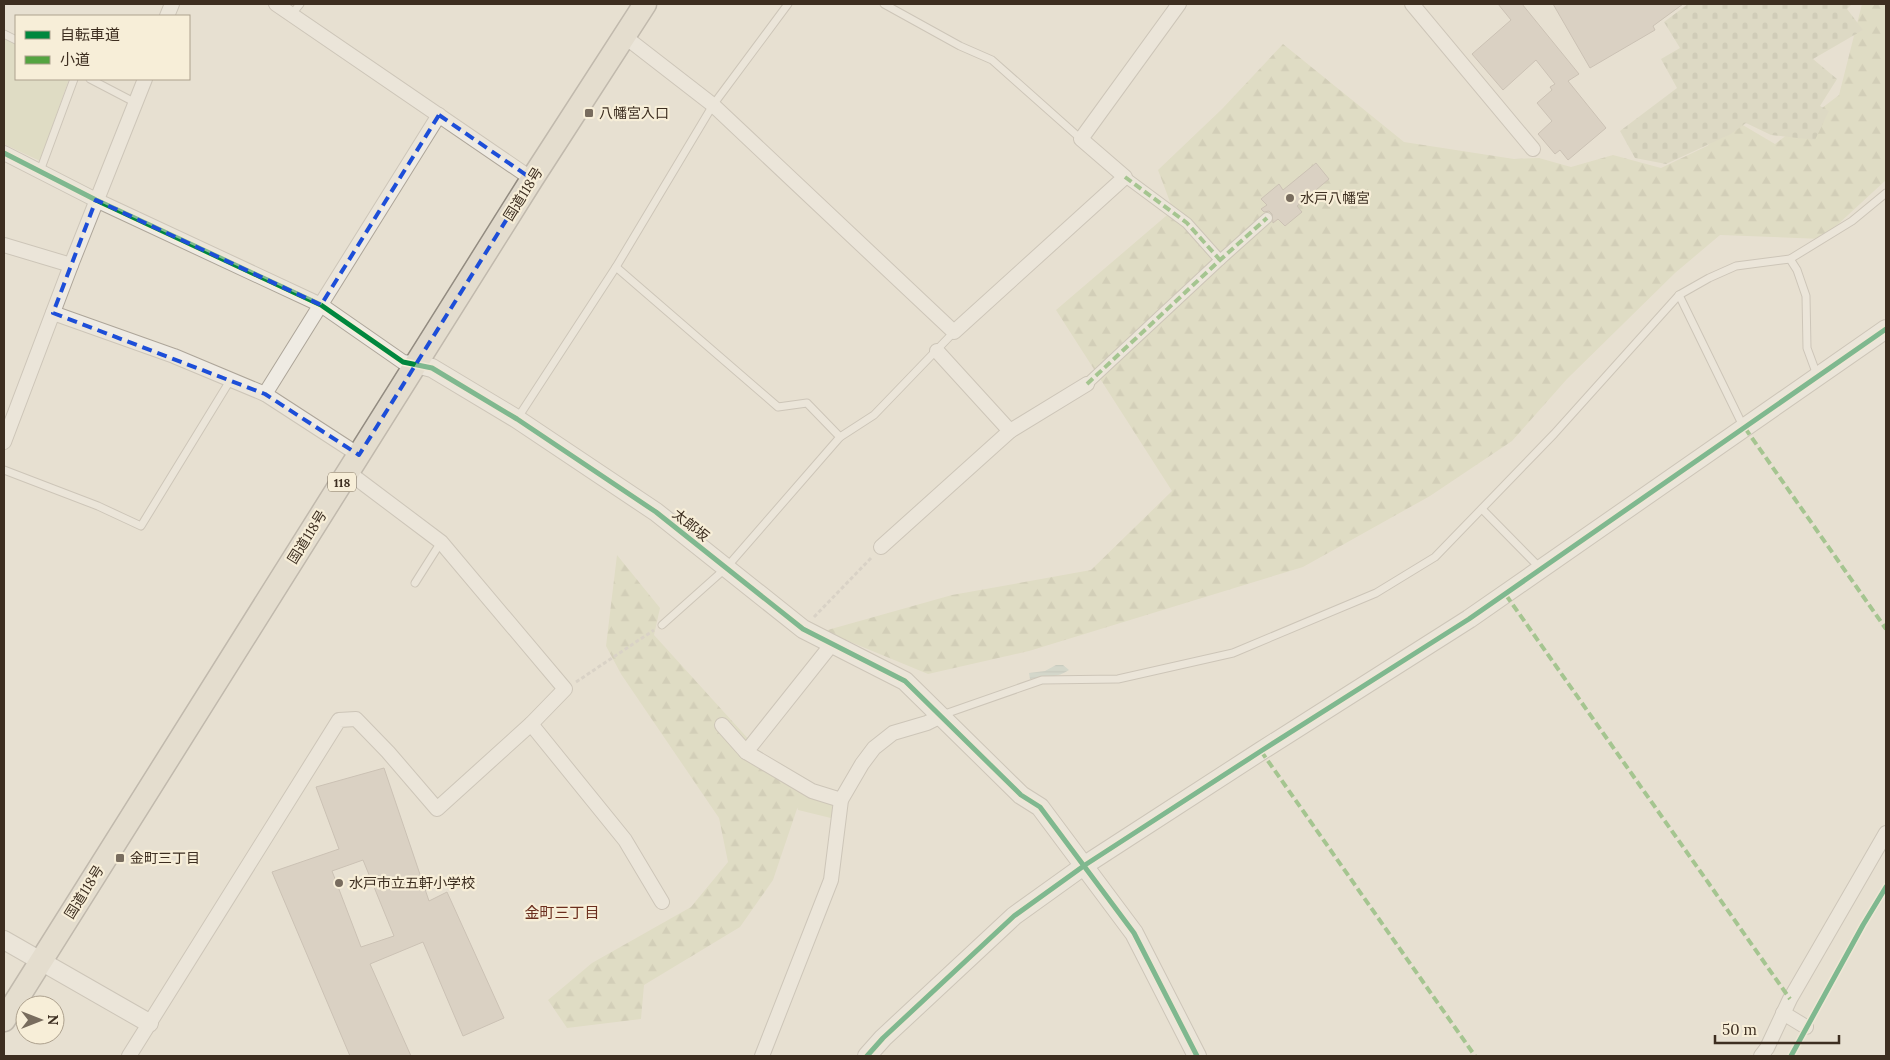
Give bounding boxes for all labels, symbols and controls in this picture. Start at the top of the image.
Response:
legend [15,15,190,80]
text: 自転車道 [60,25,120,44]
text: 小道 [60,50,90,69]
place label: 八幡宮入口 [599,104,669,122]
marker: 八幡宮入口 [583,107,595,119]
street label: 国道118号 [499,164,547,224]
place label: 水戸八幡宮 [1300,189,1370,207]
marker: 水戸八幡宮 [1284,192,1296,204]
road number: 118 [328,472,356,492]
street label: 太郎坂 [669,505,713,545]
street label: 国道118号 [283,507,331,567]
place label: 金町三丁目 [130,849,200,867]
marker: 金町三丁目 [114,852,126,864]
street label: 国道118号 [60,862,108,922]
place label: 水戸市立五軒小学校 [349,874,475,892]
marker: 水戸市立五軒小学校 [333,877,345,889]
district label: 金町三丁目 [524,903,600,922]
north arrow [15,995,65,1045]
scale bar [1715,1012,1839,1044]
text: N [44,1015,62,1026]
text: 50 m [1722,1020,1757,1039]

